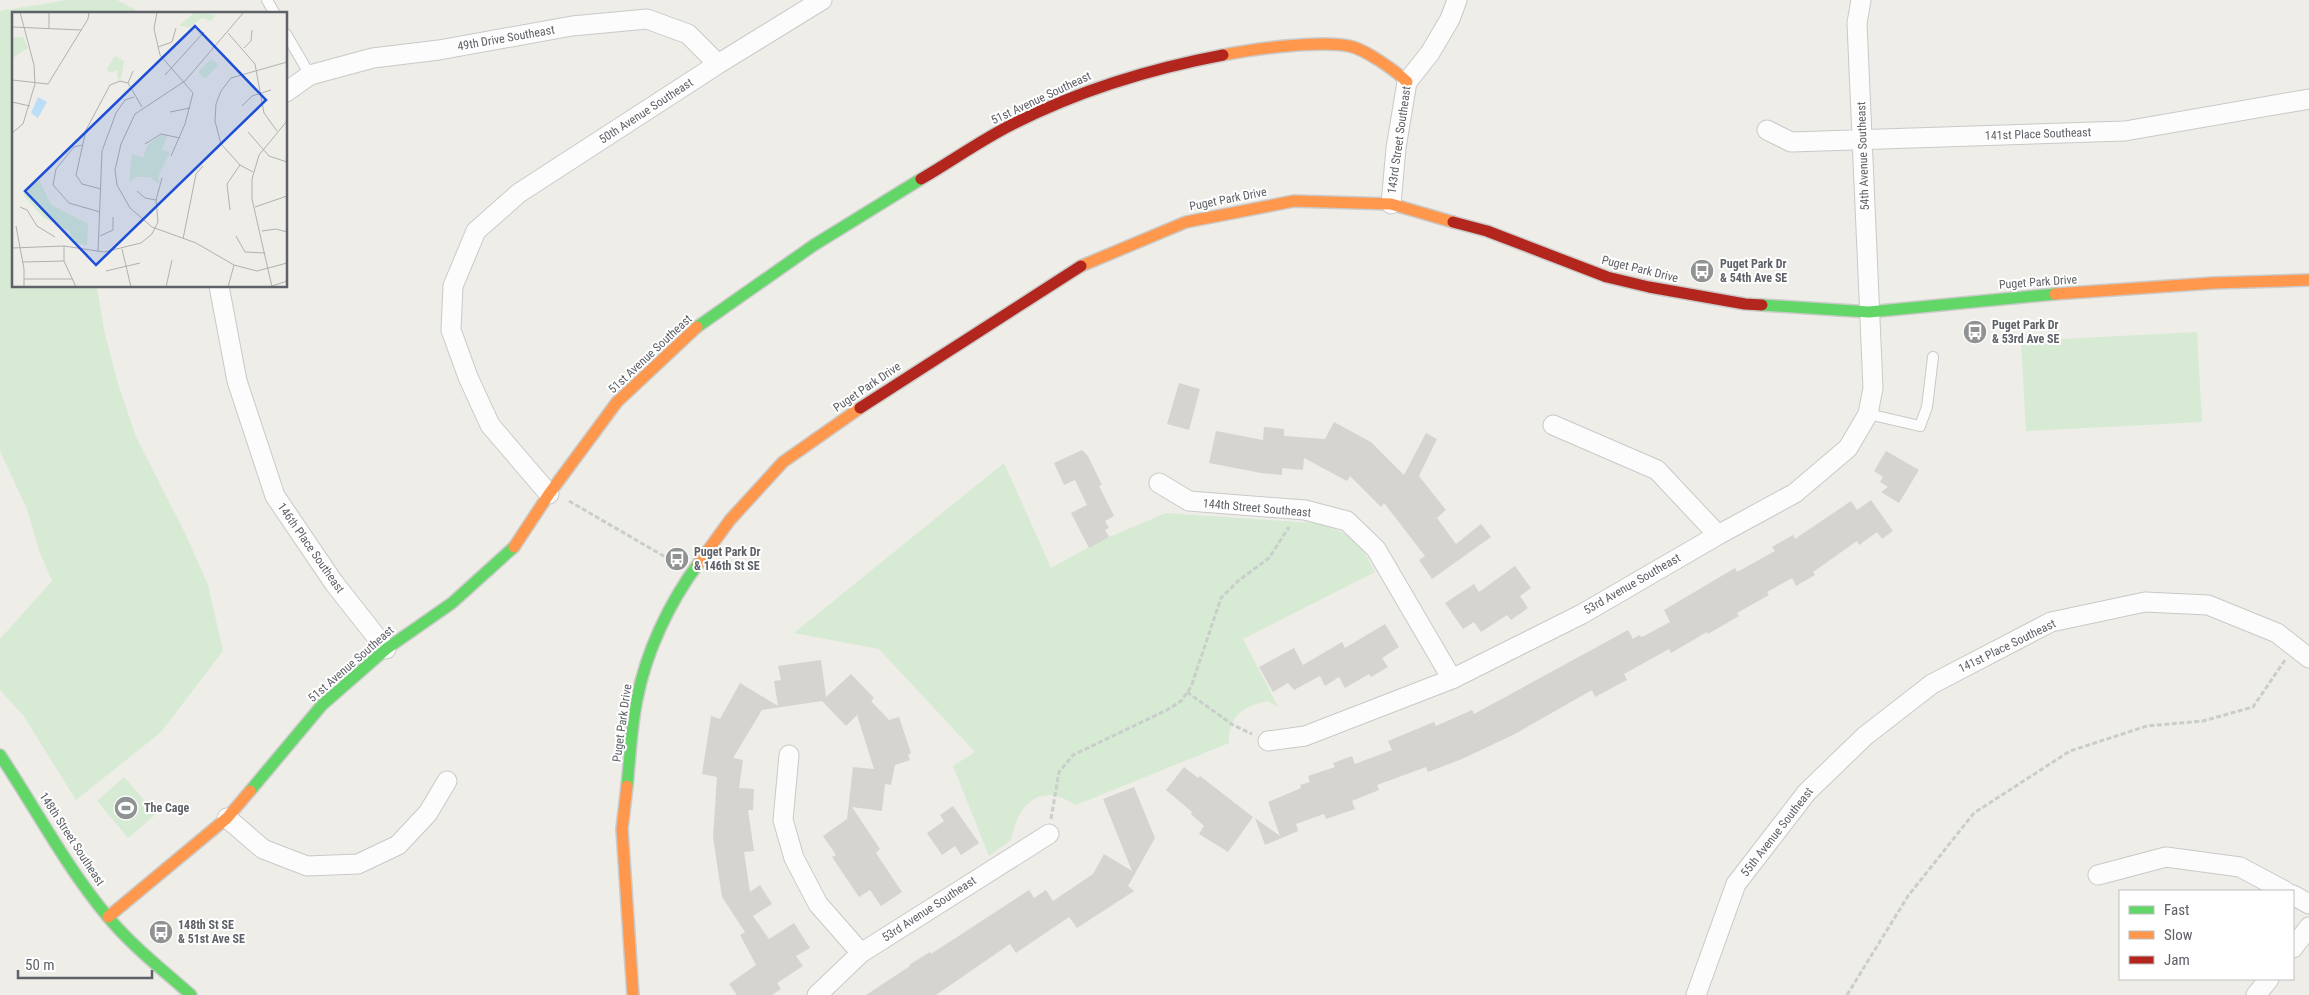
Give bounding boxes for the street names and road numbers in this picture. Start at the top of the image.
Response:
street label: 49th Drive Southeast [456,22,556,53]
street label: 51st Avenue Southeast [989,68,1094,127]
street label: 50th Avenue Southeast [596,75,696,147]
street label: 143rd Street Southeast [1385,85,1414,195]
street label: 54th Avenue Southeast [1854,101,1872,211]
street label: 141st Place Southeast [1985,125,2092,143]
street label: Puget Park Drive [1188,185,1268,213]
street label: Puget Park Drive [1600,253,1680,285]
street label: Puget Park Drive [1998,272,2078,292]
street label: 51st Avenue Southeast [605,312,695,396]
street label: Puget Park Drive [831,359,904,415]
street label: 144th Street Southeast [1202,496,1312,520]
street label: 146th Place Southeast [275,500,348,596]
street label: 53rd Avenue Southeast [1581,550,1683,617]
street label: 141st Place Southeast [1956,616,2058,676]
street label: 51st Avenue Southeast [305,623,397,705]
street label: Puget Park Drive [610,683,634,763]
street label: 55th Avenue Southeast [1738,784,1816,879]
street label: 148th Street Southeast [37,790,108,889]
street label: 53rd Avenue Southeast [879,873,979,945]

